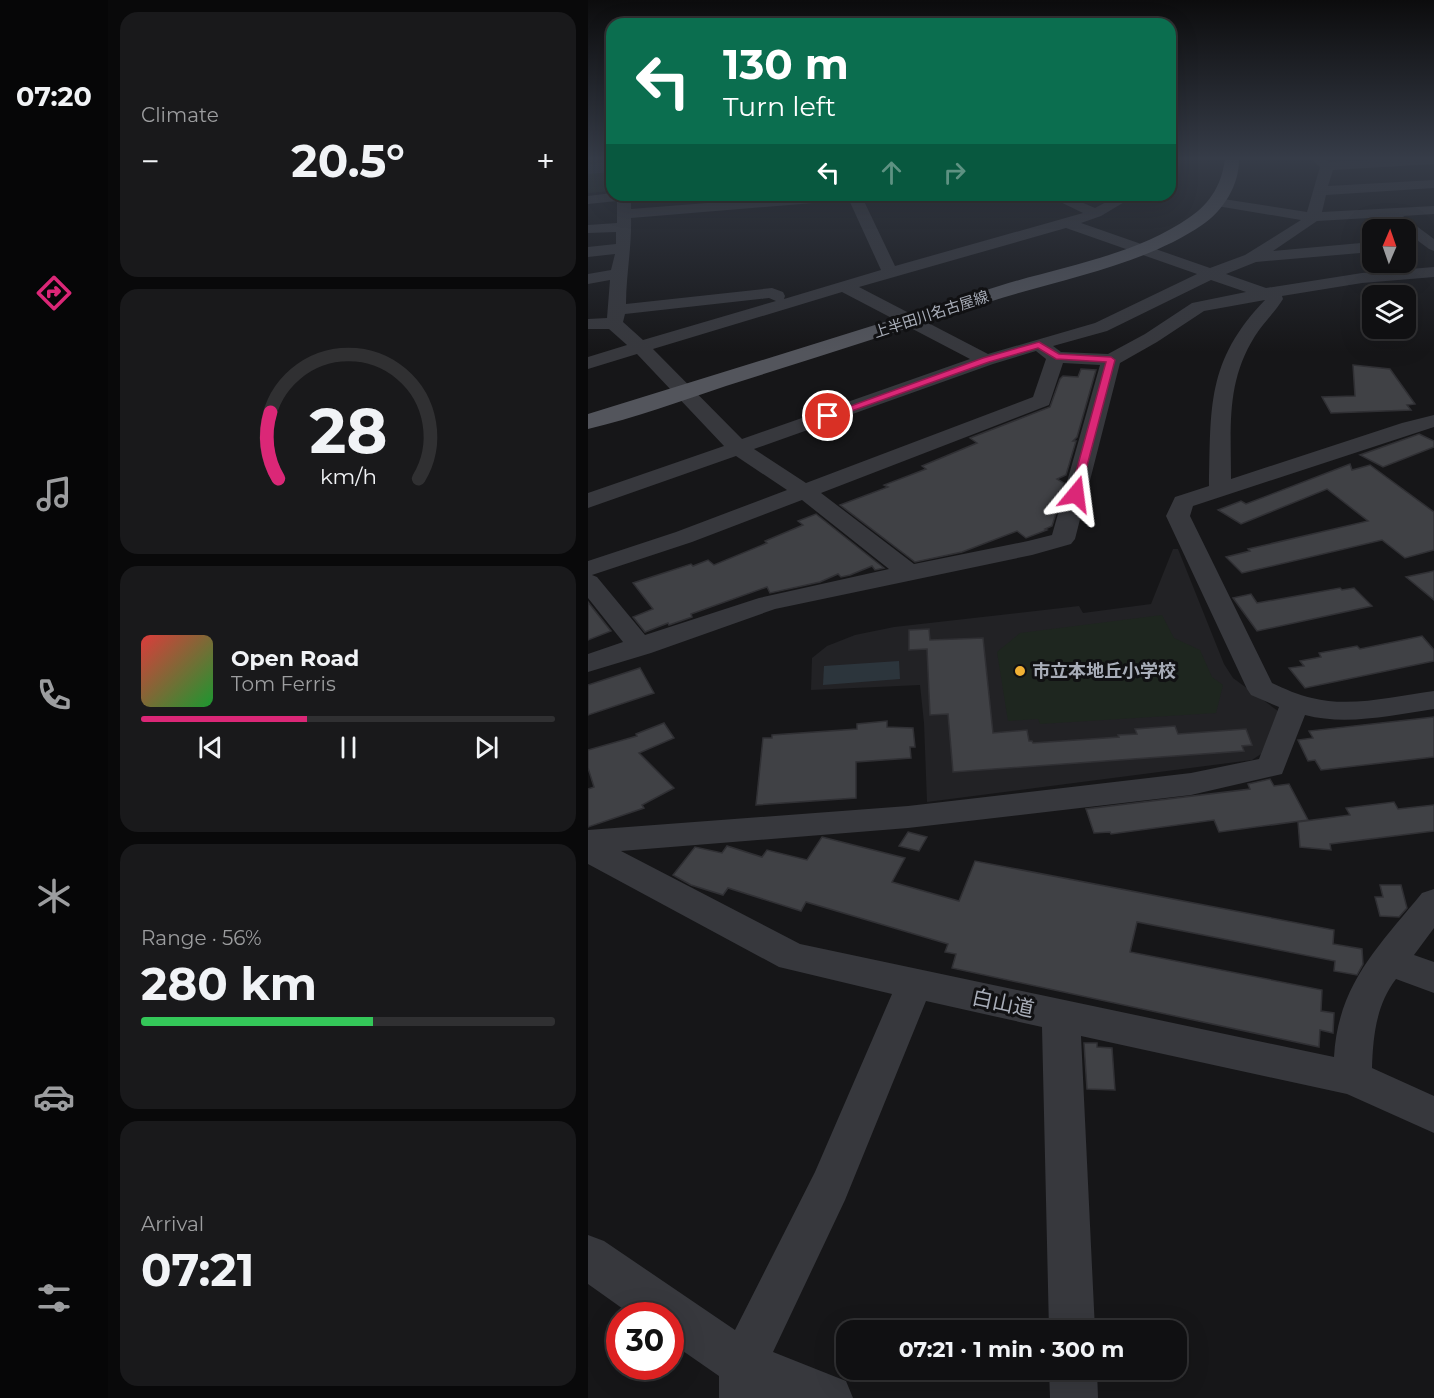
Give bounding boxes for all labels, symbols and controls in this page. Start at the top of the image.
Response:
text: 130 m [723,38,849,90]
icon: left [624,42,702,120]
text: 07:20 [16,80,92,113]
text: Turn left [723,90,836,123]
text: Climate [141,103,219,127]
text: 20.5° [291,133,405,188]
text: − [141,141,160,181]
text: + [536,141,555,181]
icon: left [812,156,845,189]
icon: ahead [875,156,908,189]
icon: right [938,156,971,189]
north arrow [1362,219,1416,273]
map controls [1362,219,1416,339]
icon: directions [33,272,75,314]
button: layers [1362,285,1416,339]
street label: 上半田川名古屋線 [871,286,991,342]
pin [802,390,853,441]
text: 28 [309,393,387,469]
icon: arrive [811,399,844,432]
position arrow [1044,462,1108,526]
text: km/h [319,463,377,489]
icon: music [33,473,75,515]
text: Open Road [231,645,359,672]
place label: 市立本地丘小学校 [1032,660,1176,682]
marker: 市立本地丘小学校 [1013,664,1027,678]
text: Tom Ferris [231,672,336,696]
icon: phone [33,674,75,716]
icon: previous [194,731,227,764]
icon: pause [332,731,365,764]
icon: next [470,731,503,764]
icon: climate [33,875,75,917]
text: Range · 56% [141,926,262,950]
text: 280 km [141,956,317,1011]
street label: 白山道 [970,984,1036,1022]
icon: car [33,1076,75,1118]
text: Arrival [141,1212,204,1236]
text: 07:21 [141,1242,254,1297]
icon: filters [33,1277,75,1319]
speed limit sign: 30 [606,1302,684,1380]
text: 07:21 · 1 min · 300 m [899,1336,1124,1363]

